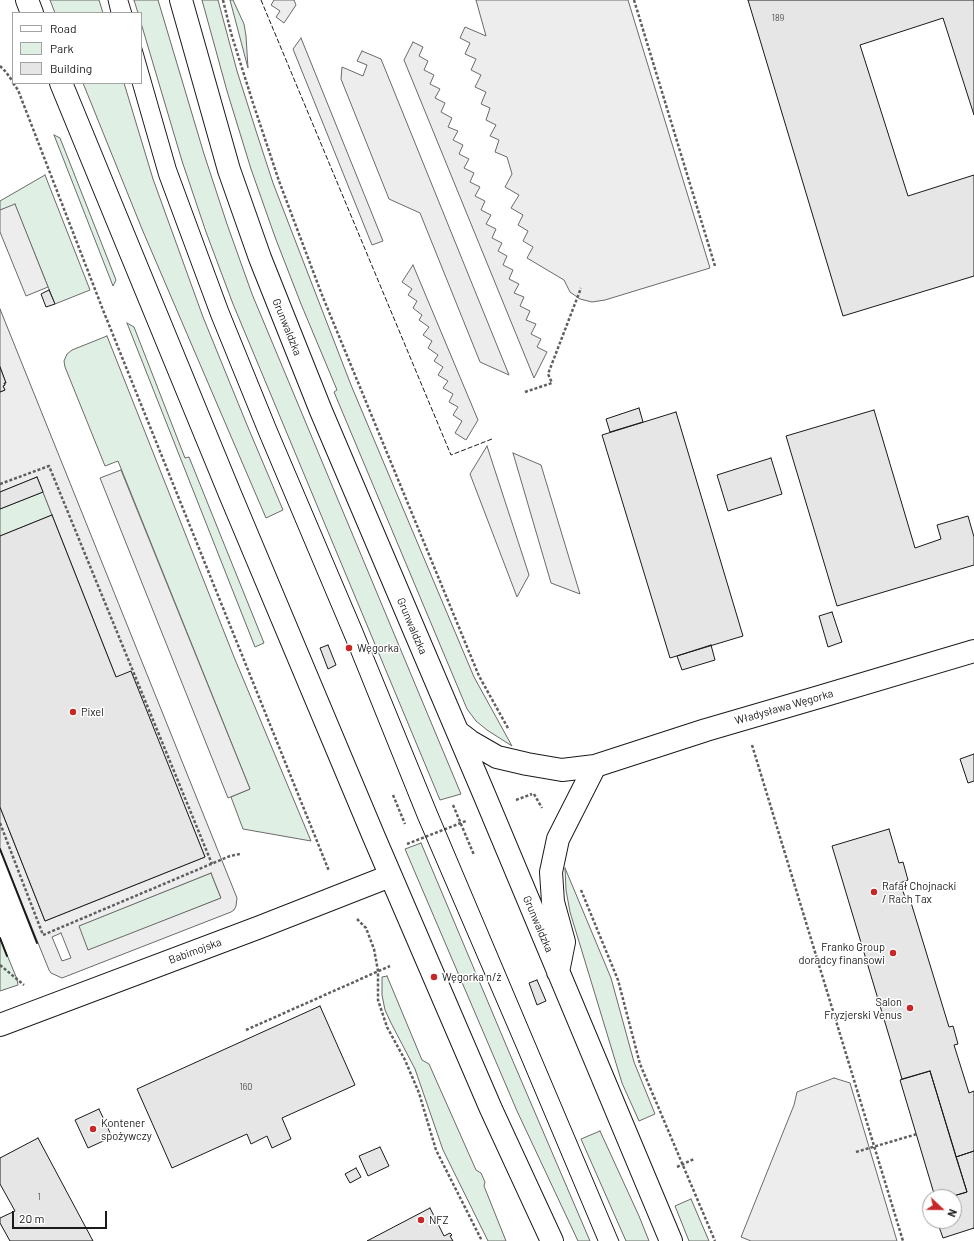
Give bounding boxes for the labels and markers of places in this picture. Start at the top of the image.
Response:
place label: Węgorka [357,641,399,655]
marker: Węgorka [344,643,354,653]
place label: Pixel [81,705,104,719]
marker: Pixel [68,707,78,717]
place label: Rafał Chojnacki / Rach Tax [882,879,956,905]
marker: Rafał Chojnacki / Rach Tax [869,887,879,897]
place label: Franko Group doradcy finansowi [798,940,885,966]
marker: Franko Group doradcy finansowi [888,948,898,958]
place label: Węgorka n/ż [442,970,501,984]
marker: Węgorka n/ż [429,972,439,982]
place label: Salon Fryzjerski Venus [824,995,902,1021]
marker: Salon Fryzjerski Venus [905,1003,915,1013]
place label: Kontener spożywczy [101,1116,152,1142]
marker: Kontener spożywczy [88,1124,98,1134]
place label: NFZ [429,1213,449,1227]
marker: NFZ [416,1215,426,1225]

